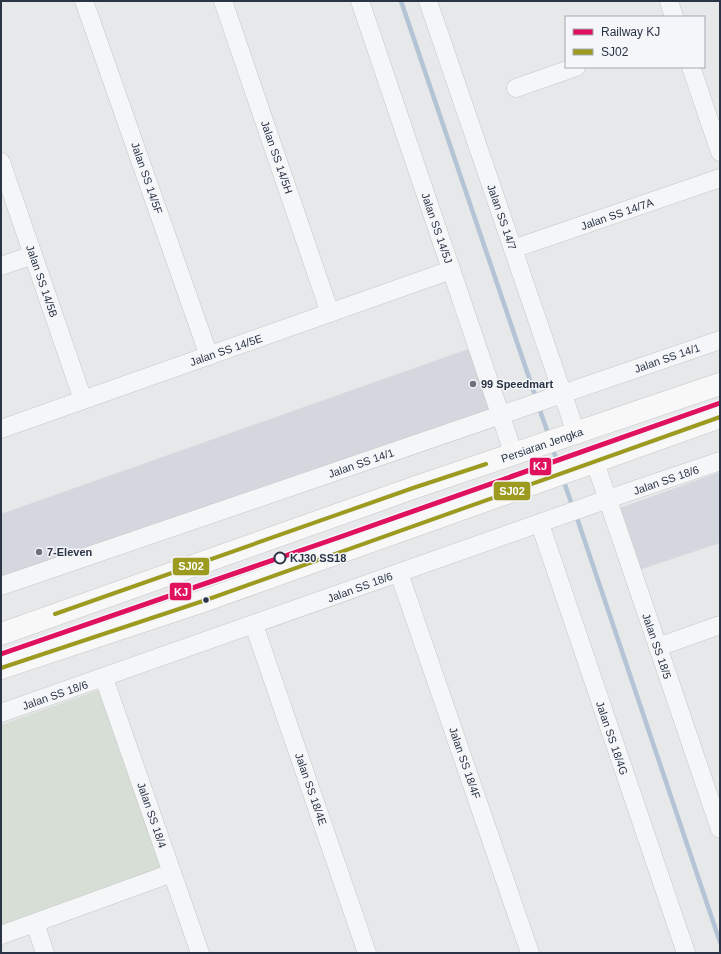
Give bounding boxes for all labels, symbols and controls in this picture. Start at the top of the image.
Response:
legend [565,16,705,68]
text: Railway KJ [601,25,660,39]
text: SJ02 [601,45,629,59]
street label: Jalan SS 14/5H [259,119,295,195]
street label: Jalan SS 14/5F [129,140,165,216]
street label: Jalan SS 14/7 [485,183,519,251]
street label: Jalan SS 14/5J [419,191,455,265]
street label: Jalan SS 14/7A [579,196,655,232]
street label: Jalan SS 14/5B [24,243,60,319]
street label: Jalan SS 14/5E [188,332,264,368]
street label: Jalan SS 14/1 [633,341,701,375]
place label: 99 Speedmart [481,378,553,390]
marker: 99 Speedmart [468,379,478,389]
street label: Persiaran Jengka [500,425,585,465]
street label: Jalan SS 14/1 [327,446,395,480]
line badge: KJ [529,457,552,476]
text: KJ [533,460,547,472]
street label: Jalan SS 18/6 [632,463,700,497]
line badge: SJ02 [493,481,531,501]
text: SJ02 [499,485,525,497]
place label: 7-Eleven [47,546,93,558]
marker: 7-Eleven [34,547,44,557]
marker: KJ30 SS18 [273,551,287,565]
place label: KJ30 SS18 [290,552,346,564]
line badge: SJ02 [172,557,210,576]
text: SJ02 [178,560,204,572]
street label: Jalan SS 18/6 [326,570,394,604]
line badge: KJ [169,582,192,601]
text: KJ [174,586,188,598]
unlabelled marker [201,595,211,605]
street label: Jalan SS 18/5 [640,612,674,680]
street label: Jalan SS 18/6 [21,678,89,712]
street label: Jalan SS 18/4G [594,700,630,776]
street label: Jalan SS 18/4F [447,725,483,801]
street label: Jalan SS 18/4E [293,751,329,827]
street label: Jalan SS 18/4 [135,781,169,849]

